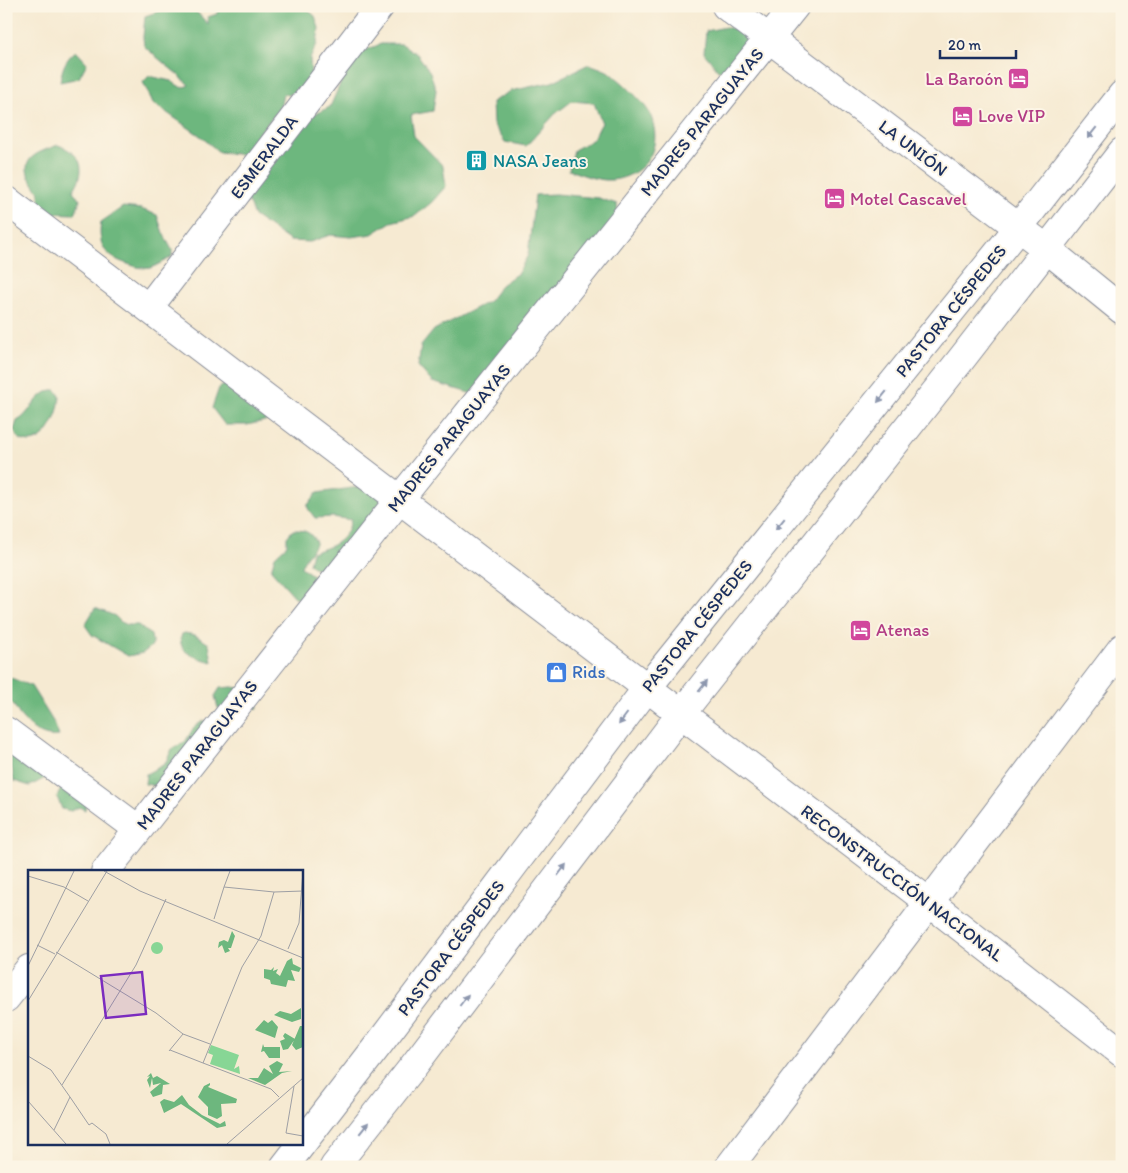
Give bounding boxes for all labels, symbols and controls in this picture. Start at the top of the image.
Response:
scale bar [940,28,1017,60]
text: 20 m [948,36,982,54]
street label: MADRES PARAGUAYAS [635,43,769,201]
hotel icon: La Baroón [1007,67,1031,91]
place label: La Baroón [925,68,1003,90]
hotel icon: Love VIP [950,104,974,128]
place label: Love VIP [978,105,1046,127]
street label: ESMERALDA [225,110,303,203]
street label: LA UNIÓN [874,115,952,181]
one-way arrow [1086,126,1097,139]
building icon: NASA Jeans [465,149,489,173]
place label: NASA Jeans [493,150,587,172]
hotel icon: Motel Cascavel [822,187,846,211]
place label: Motel Cascavel [850,188,967,210]
street label: PASTORA CÉSPEDES [891,240,1011,382]
street label: MADRES PARAGUAYAS [382,359,516,517]
one-way arrow [876,390,887,403]
one-way arrow [774,517,785,530]
street label: PASTORA CÉSPEDES [637,555,757,697]
hotel icon: Atenas [848,618,872,642]
place label: Atenas [876,619,929,641]
shop icon: Rids [544,660,568,684]
place label: Rids [572,661,605,683]
street label: MADRES PARAGUAYAS [132,676,262,834]
one-way arrow [698,680,709,693]
one-way arrow [618,712,629,725]
street label: RECONSTRUCCIÓN NACIONAL [796,800,1008,966]
one-way arrow [557,863,567,877]
inset map [28,870,302,1146]
street label: PASTORA CÉSPEDES [393,876,509,1020]
one-way arrow [458,994,469,1007]
one-way arrow [359,1122,370,1135]

